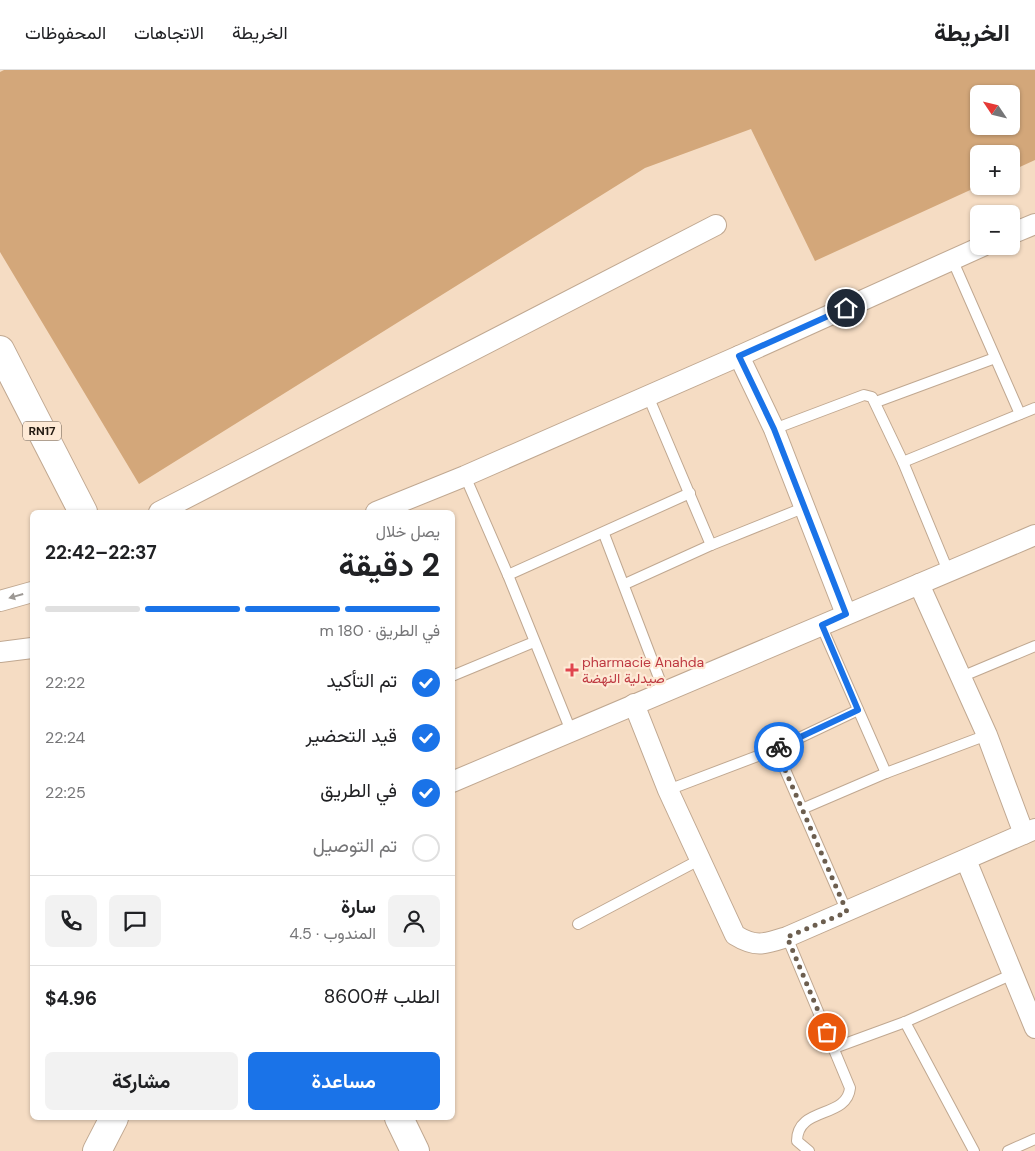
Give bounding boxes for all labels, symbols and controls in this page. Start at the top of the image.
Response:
text: الخريطة [934,17,1010,48]
text: المحفوظات [25,21,106,45]
text: الاتجاهات [134,21,204,45]
text: الخريطة [232,21,288,45]
north arrow [970,85,1020,135]
map controls [970,85,1020,255]
button: + [970,145,1020,195]
button: − [970,205,1020,255]
pin [825,287,867,329]
icon: home [832,294,860,322]
road number: RN17 [23,422,61,441]
text: يصل خلال [376,521,440,542]
text: 22:37–22:42 [45,540,157,565]
text: 2 دقيقة [339,544,440,586]
one-way arrow [9,593,24,601]
text: في الطريق · 180 m [320,620,440,641]
place label: pharmacie Anahda صيدلية النهضة [582,653,704,687]
marker: pharmacie Anahda صيدلية النهضة [566,664,578,676]
text: تم التأكيد [327,668,397,693]
icon: check [412,669,440,697]
text: 22:22 [45,672,85,693]
courier [754,722,804,772]
text: قيد التحضير [305,723,397,748]
icon: check [412,724,440,752]
text: 22:24 [45,727,85,748]
icon: bike [765,733,793,761]
text: في الطريق [320,778,397,803]
icon: check [412,779,440,807]
text: 22:25 [45,782,86,803]
text: تم التوصيل [313,833,397,858]
text: سارة [341,894,376,919]
button: phone [45,895,97,947]
button: chat [109,895,161,947]
button: person [388,895,440,947]
text: المندوب · 4.5 [289,923,376,944]
text: الطلب #8600 [324,984,440,1009]
text: $4.96 [45,986,97,1011]
pin [806,1011,848,1053]
icon: bag [813,1018,841,1046]
button: مشاركة [45,1052,238,1110]
button: مساعدة [248,1052,440,1110]

